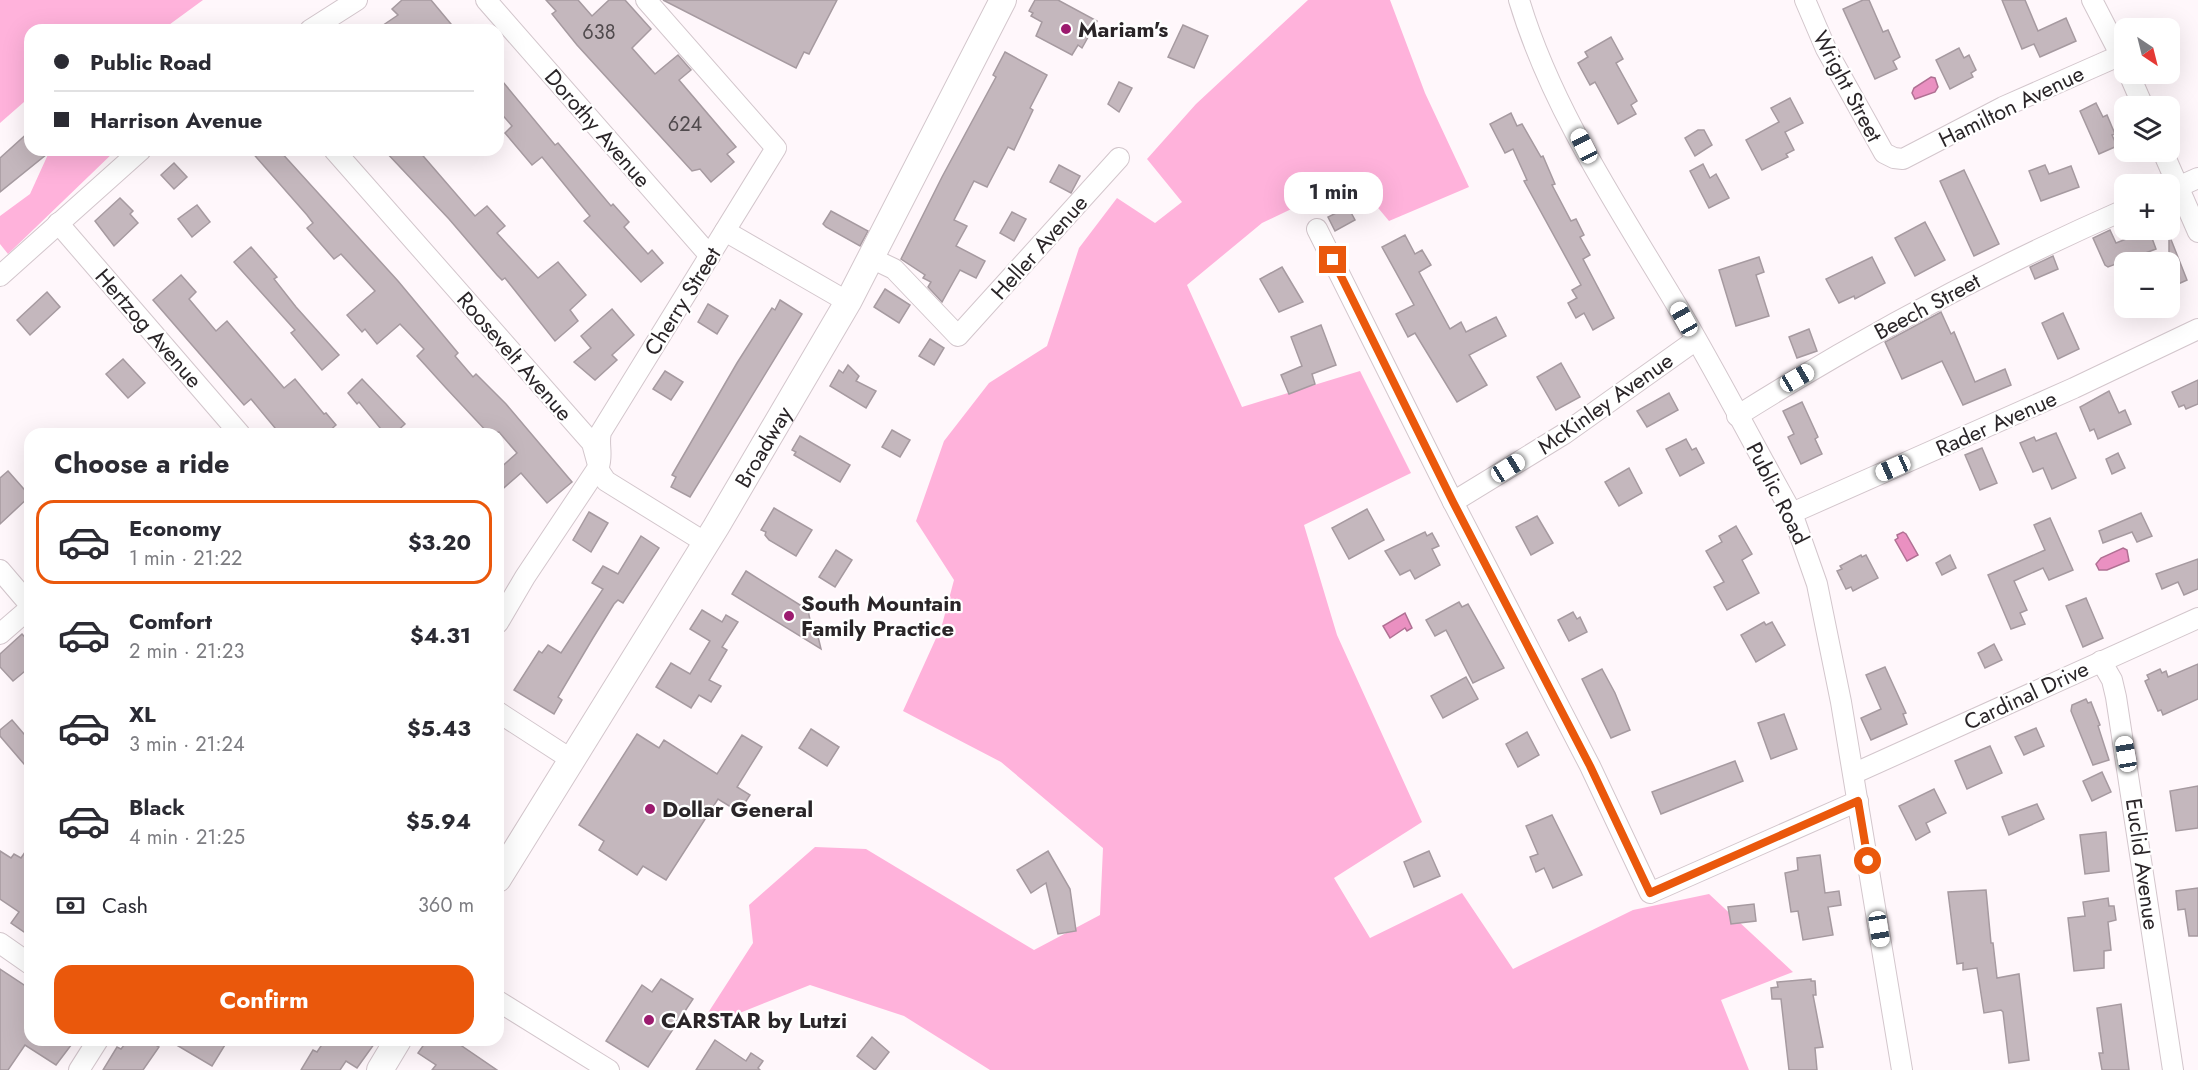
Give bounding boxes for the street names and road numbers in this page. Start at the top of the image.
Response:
street label: Wright Street [1805,25,1891,148]
street label: Hamilton Avenue [1933,57,2089,155]
street label: Dorothy Avenue [537,62,659,194]
street label: Heller Avenue [983,188,1095,306]
street label: Cherry Street [636,240,728,361]
street label: Hertzog Avenue [88,261,210,395]
street label: Beech Street [1868,264,1986,347]
street label: Roosevelt Avenue [450,284,580,428]
street label: McKinley Avenue [1531,344,1679,462]
street label: Rader Avenue [1930,382,2062,464]
street label: Broadway [727,400,800,494]
street label: Public Road [1739,436,1817,550]
street label: Cardinal Drive [1958,652,2094,738]
street label: Euclid Avenue [2118,796,2168,932]

